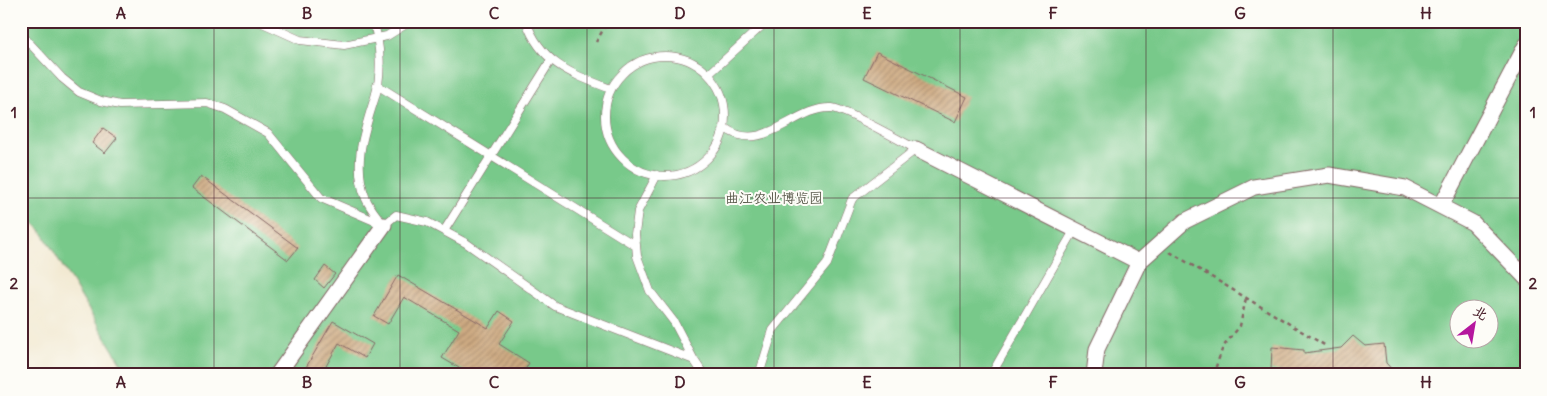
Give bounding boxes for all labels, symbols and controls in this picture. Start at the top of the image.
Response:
text: A [116,3,126,23]
text: B [302,3,313,23]
text: C [489,3,500,23]
text: D [674,3,686,23]
text: E [862,3,872,23]
text: F [1048,3,1058,23]
text: G [1234,3,1246,23]
text: H [1420,3,1432,23]
text: 1 [11,102,17,122]
text: 1 [1530,102,1536,122]
park label: 曲江农业博览园 [725,189,823,207]
text: 2 [10,273,19,293]
text: 2 [1529,273,1538,293]
north arrow [1450,298,1500,348]
text: 北 [1470,302,1491,324]
text: A [116,372,126,392]
text: B [302,372,313,392]
text: C [489,372,500,392]
text: D [674,372,686,392]
text: E [862,372,872,392]
text: F [1048,372,1058,392]
text: G [1234,372,1246,392]
text: H [1420,372,1432,392]

